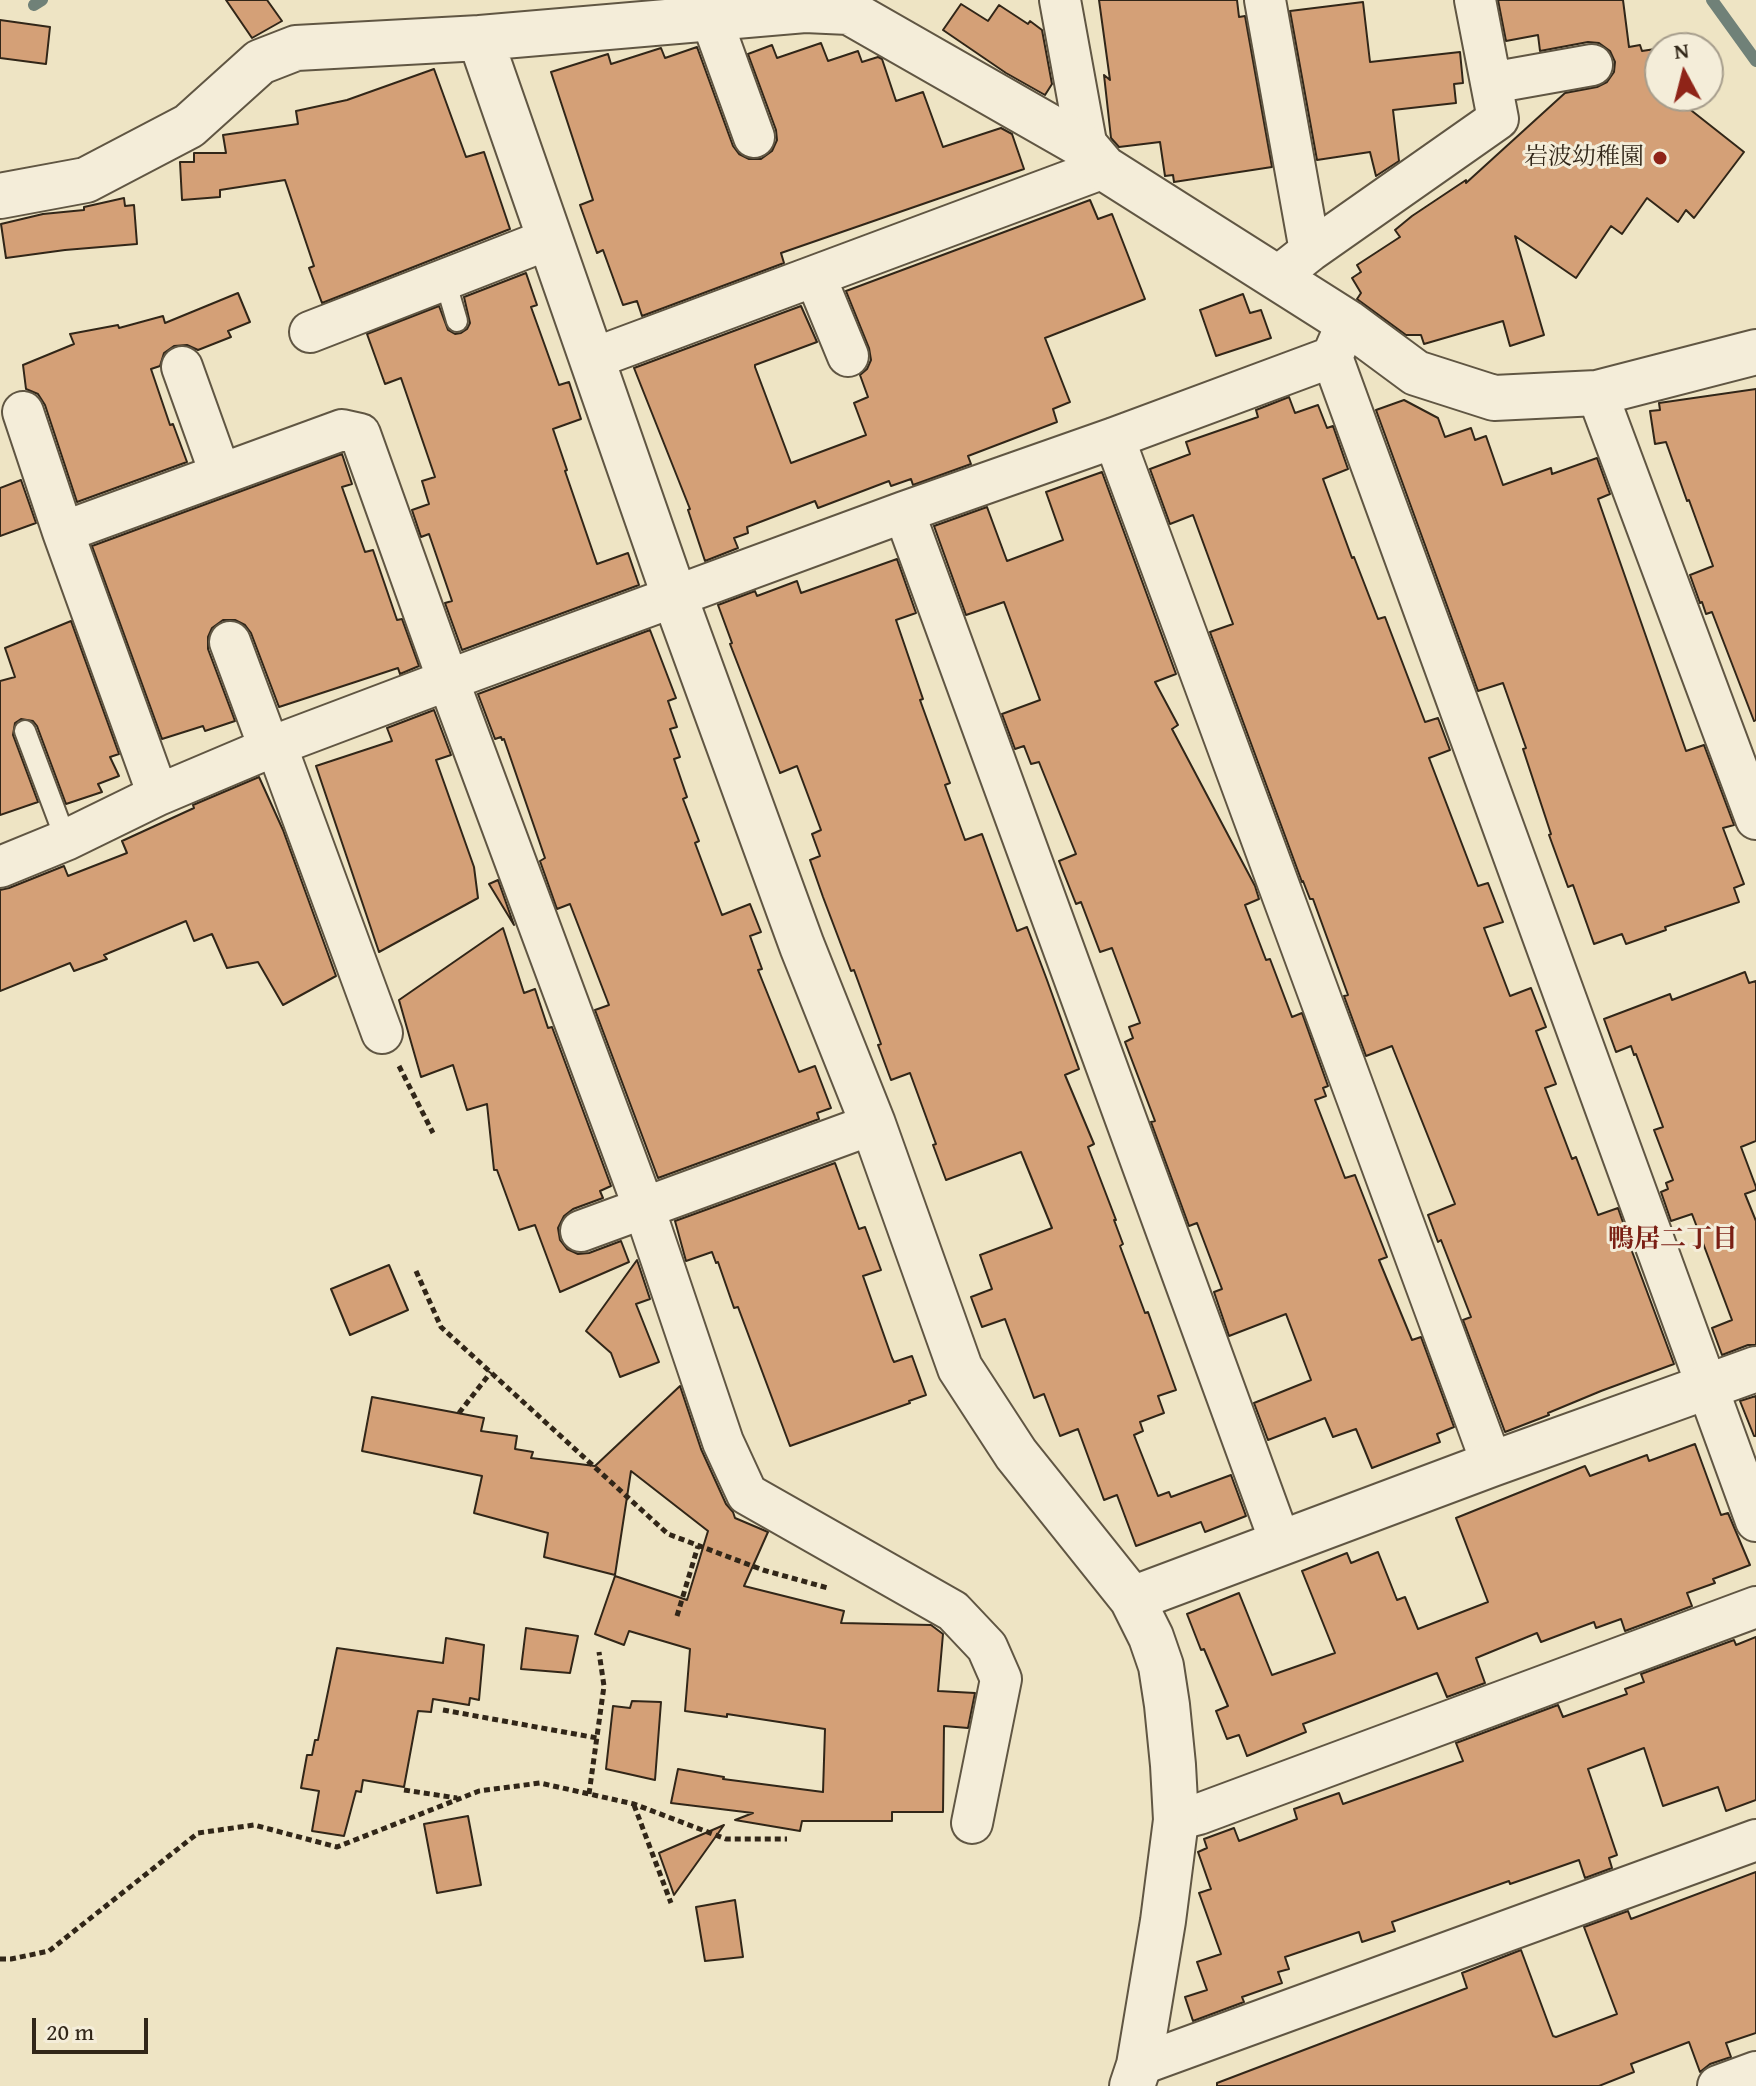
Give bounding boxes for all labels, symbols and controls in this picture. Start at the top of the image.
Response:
north arrow [1644,32,1724,112]
text: N [1672,33,1691,67]
place label: 岩波幼稚園 [1524,144,1644,172]
marker: 岩波幼稚園 [1651,149,1669,167]
district label: 鴨居二丁目 [1608,1224,1738,1256]
scale bar [36,2002,152,2052]
text: 20 m [46,2014,94,2049]

